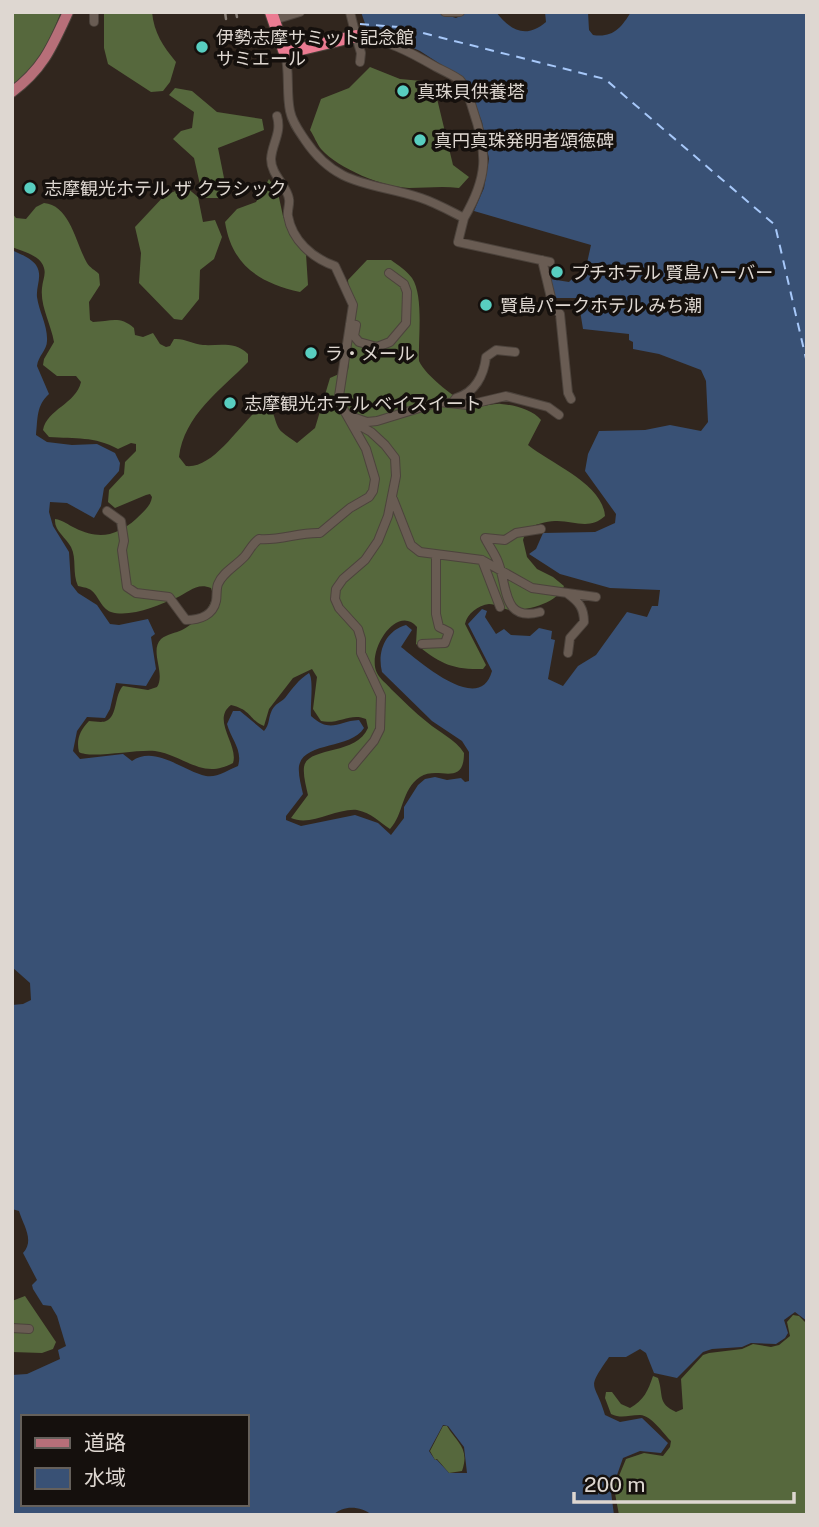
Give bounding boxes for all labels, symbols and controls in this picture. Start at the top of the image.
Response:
place label: 伊勢志摩サミット記念館 サミエール [216,27,414,69]
marker: 伊勢志摩サミット記念館 サミエール [194,39,210,55]
place label: 真珠貝供養塔 [417,81,525,102]
marker: 真珠貝供養塔 [395,83,411,99]
place label: 真円真珠発明者頌徳碑 [434,130,614,151]
marker: 真円真珠発明者頌徳碑 [412,132,428,148]
place label: 志摩観光ホテル ザ クラシック [44,178,286,199]
marker: 志摩観光ホテル ザ クラシック [22,180,38,196]
place label: プチホテル 賢島ハーバー [571,262,773,283]
marker: プチホテル 賢島ハーバー [549,264,565,280]
place label: 賢島パークホテル みち潮 [500,295,702,316]
marker: 賢島パークホテル みち潮 [478,297,494,313]
place label: ラ・メール [325,343,415,364]
marker: ラ・メール [303,345,319,361]
place label: 志摩観光ホテル ベイスイート [244,393,482,414]
marker: 志摩観光ホテル ベイスイート [222,395,238,411]
legend [21,1415,248,1506]
text: 道路 [84,1430,126,1455]
scale bar [574,1460,794,1504]
text: 水域 [84,1465,126,1490]
text: 200 m [584,1472,645,1497]

